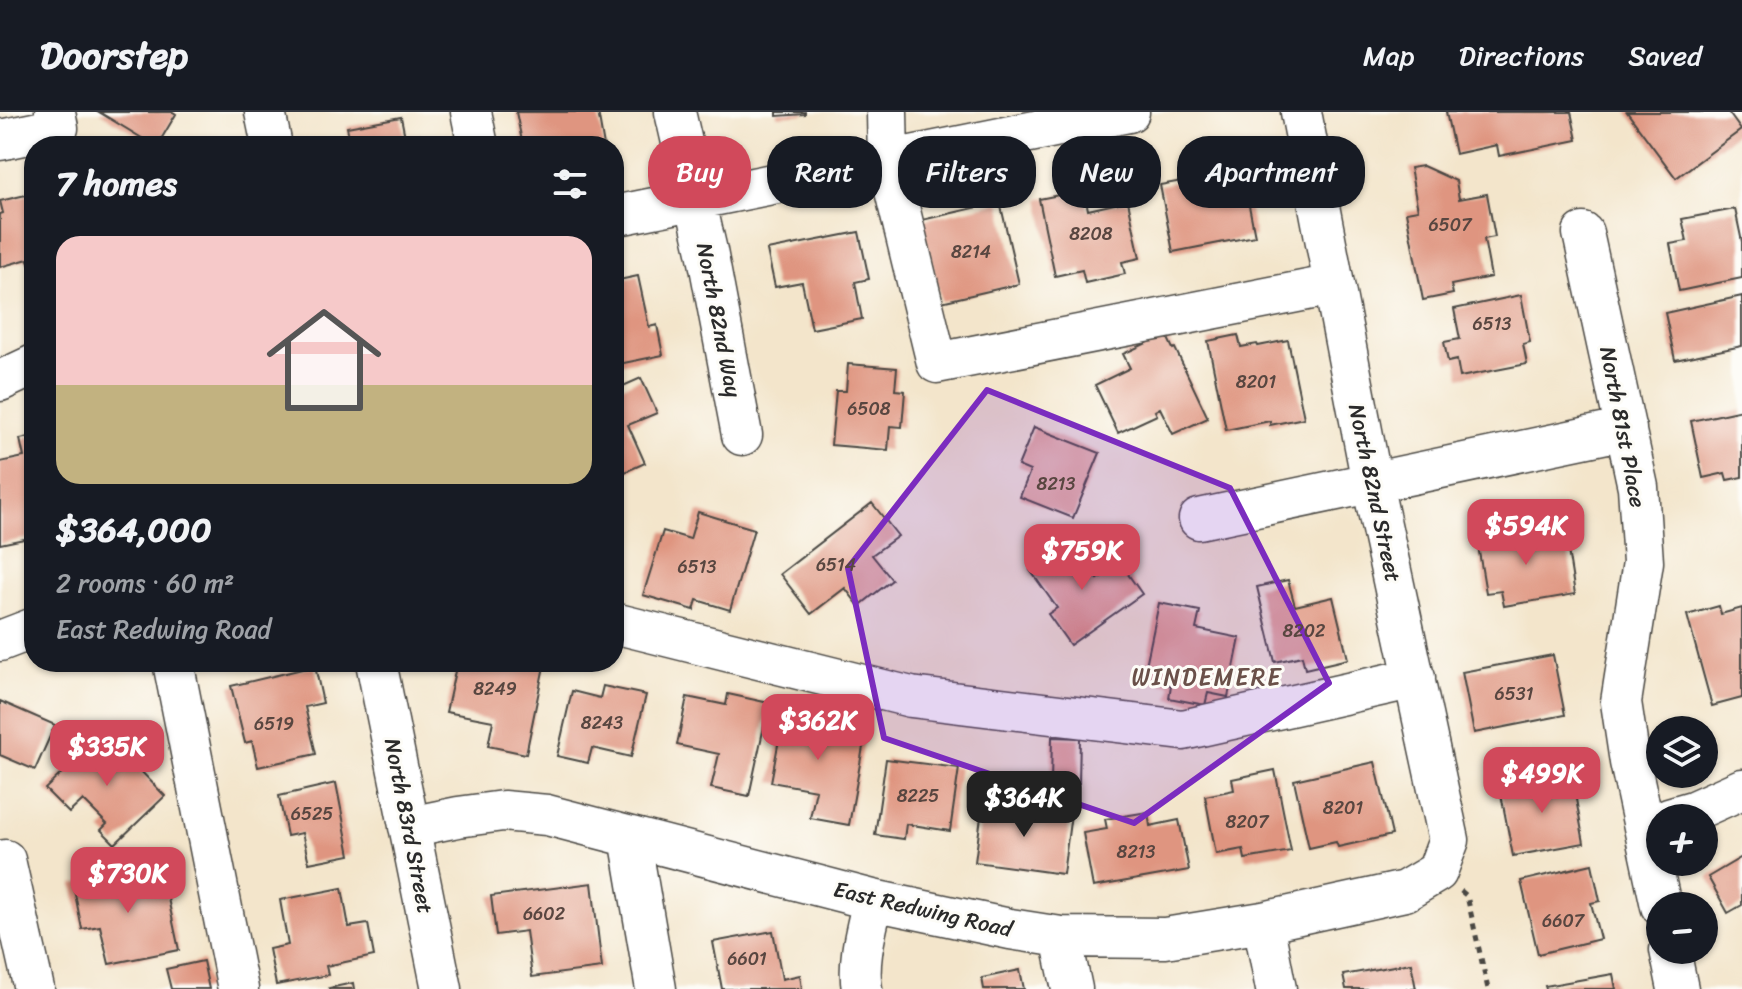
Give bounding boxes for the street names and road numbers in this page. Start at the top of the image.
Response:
street label: North 82nd Way [685,239,753,401]
street label: North 81st Place [1588,343,1658,511]
street label: North 82nd Street [1337,400,1413,586]
street label: North 83rd Street [373,735,445,917]
street label: East Redwing Road [830,870,1017,949]

